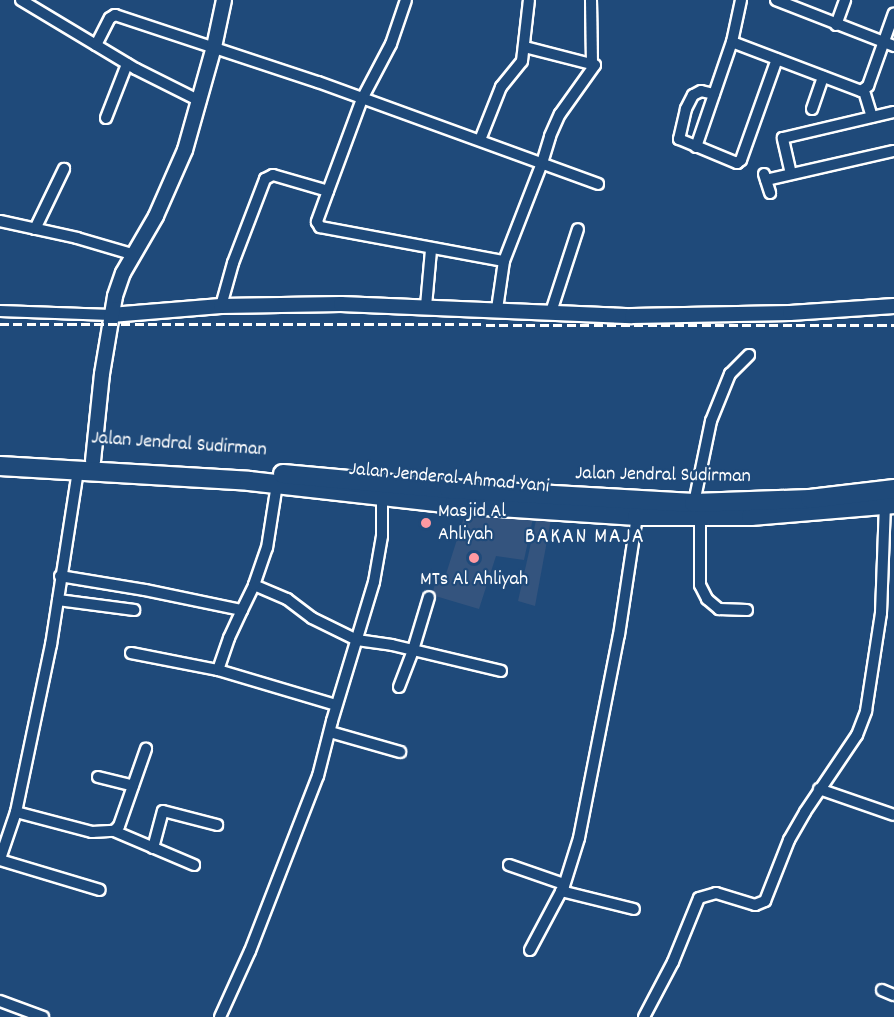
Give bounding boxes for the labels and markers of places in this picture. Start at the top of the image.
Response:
place label: Masjid Al Ahliyah [438,500,506,547]
marker: Masjid Al Ahliyah [419,516,433,530]
marker: MTs Al Ahliyah [467,551,481,565]
place label: MTs Al Ahliyah [420,568,528,592]

